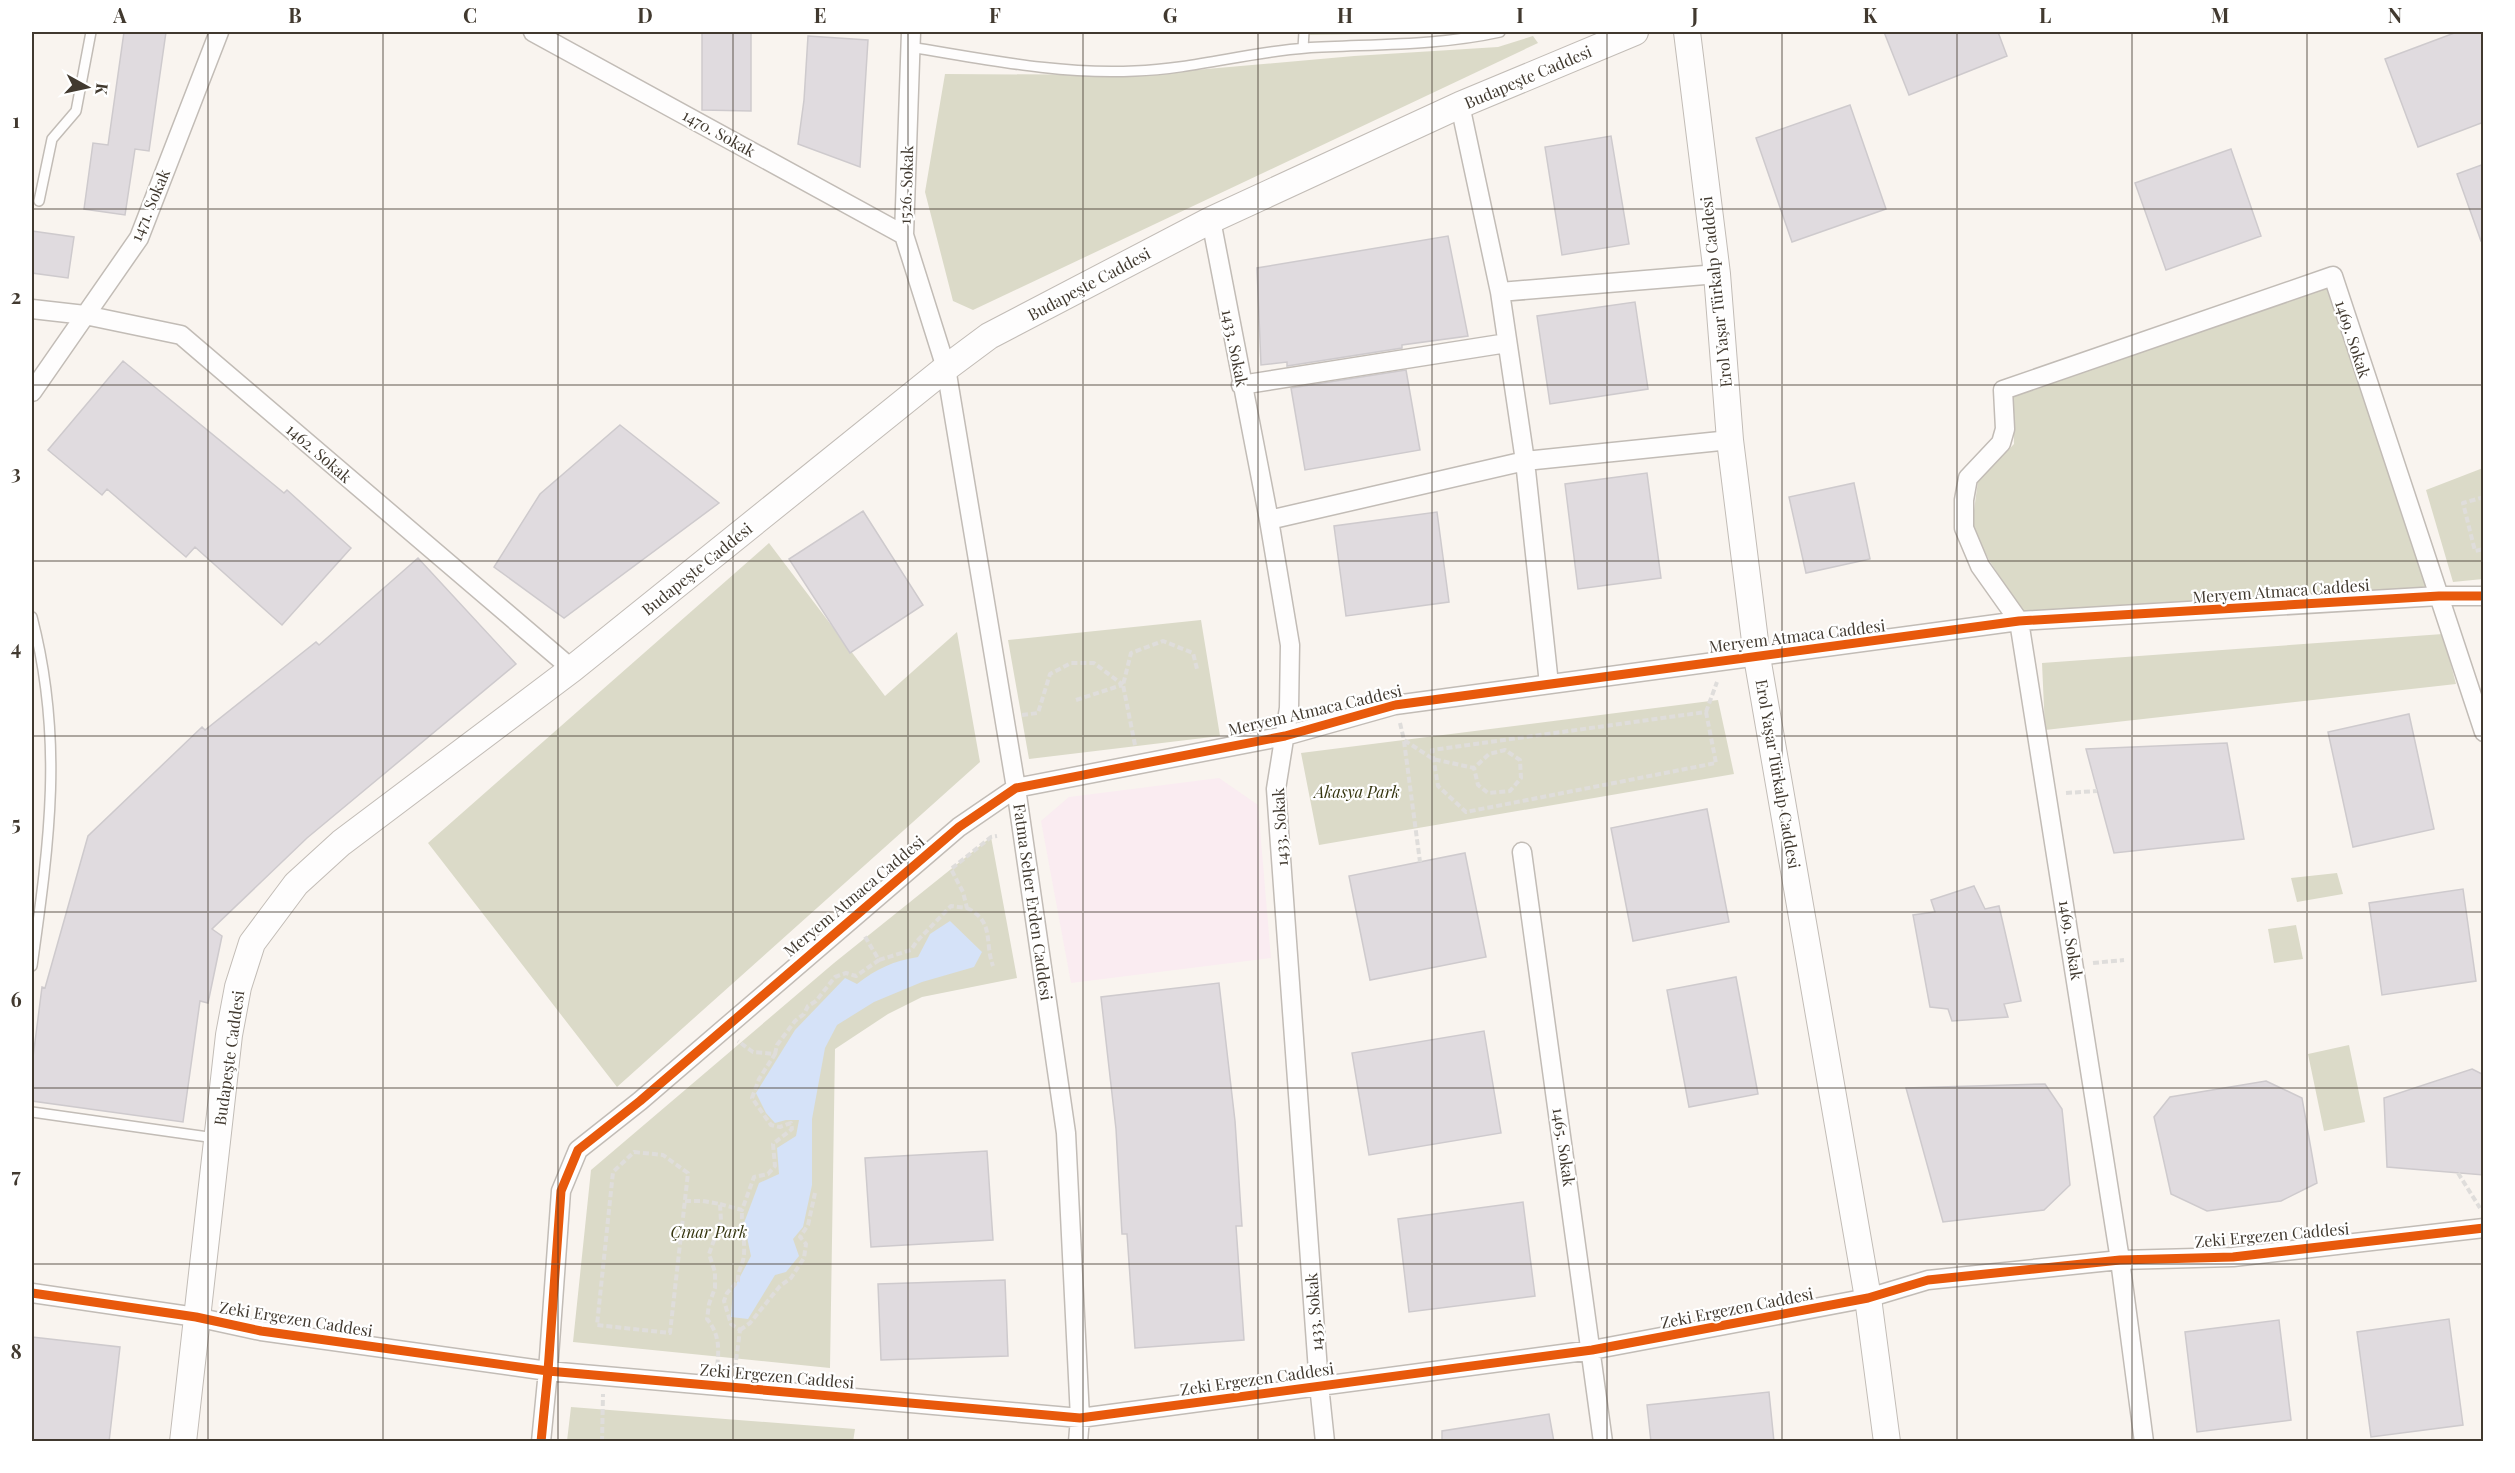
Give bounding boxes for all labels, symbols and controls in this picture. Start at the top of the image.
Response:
text: A [112,1,127,28]
text: B [288,1,302,28]
text: C [463,1,477,28]
text: D [637,1,653,28]
text: E [814,1,826,28]
text: F [989,1,1001,28]
text: G [1163,1,1178,28]
text: H [1337,1,1353,28]
text: I [1516,1,1524,28]
text: J [1690,1,1699,28]
text: K [1863,1,1878,28]
text: L [2039,1,2051,28]
text: M [2211,1,2229,28]
text: N [2388,1,2402,28]
street label: Budapeşte Caddesi [1461,40,1595,113]
north arrow [57,57,117,117]
text: K [91,82,114,97]
street label: 1470. Sokak [679,104,760,161]
text: 1 [12,106,20,133]
street label: 1526. Sokak [894,145,917,225]
street label: 1471. Sokak [125,165,174,244]
street label: Erol Yaşar Türkalp Caddesi [1695,195,1736,389]
street label: Budapeşte Caddesi [1024,242,1154,325]
text: 2 [11,282,21,309]
street label: 1469. Sokak [2331,297,2376,381]
street label: 1433. Sokak [1218,307,1253,389]
street label: 1462. Sokak [282,418,357,487]
text: 3 [11,458,21,485]
street label: Budapeşte Caddesi [637,517,757,620]
street label: Meryem Atmaca Caddesi [2192,574,2371,607]
street label: Meryem Atmaca Caddesi [1708,614,1887,657]
text: 4 [11,633,21,660]
street label: Erol Yaşar Türkalp Caddesi [1751,678,1806,871]
street label: Meryem Atmaca Caddesi [1226,679,1404,740]
park label: Akasya Park [1312,781,1400,802]
street label: 1433. Sokak [1267,787,1292,867]
street label: Fatma Seher Erden Caddesi [1009,802,1058,1002]
text: 5 [11,809,21,836]
street label: Meryem Atmaca Caddesi [779,830,929,961]
street label: 1469. Sokak [2055,898,2088,982]
text: 6 [10,985,22,1012]
street label: Budapeşte Caddesi [209,989,248,1127]
street label: 1465. Sokak [1549,1106,1580,1188]
text: 7 [11,1161,21,1188]
street label: Zeki Ergezen Caddesi [2194,1217,2350,1252]
park label: Çınar Park [671,1221,747,1242]
street label: 1433. Sokak [1300,1272,1327,1352]
street label: Zeki Ergezen Caddesi [1659,1282,1815,1333]
street label: Zeki Ergezen Caddesi [218,1296,375,1341]
text: 8 [10,1337,22,1364]
street label: Zeki Ergezen Caddesi [1179,1357,1335,1400]
street label: Zeki Ergezen Caddesi [699,1358,855,1393]

